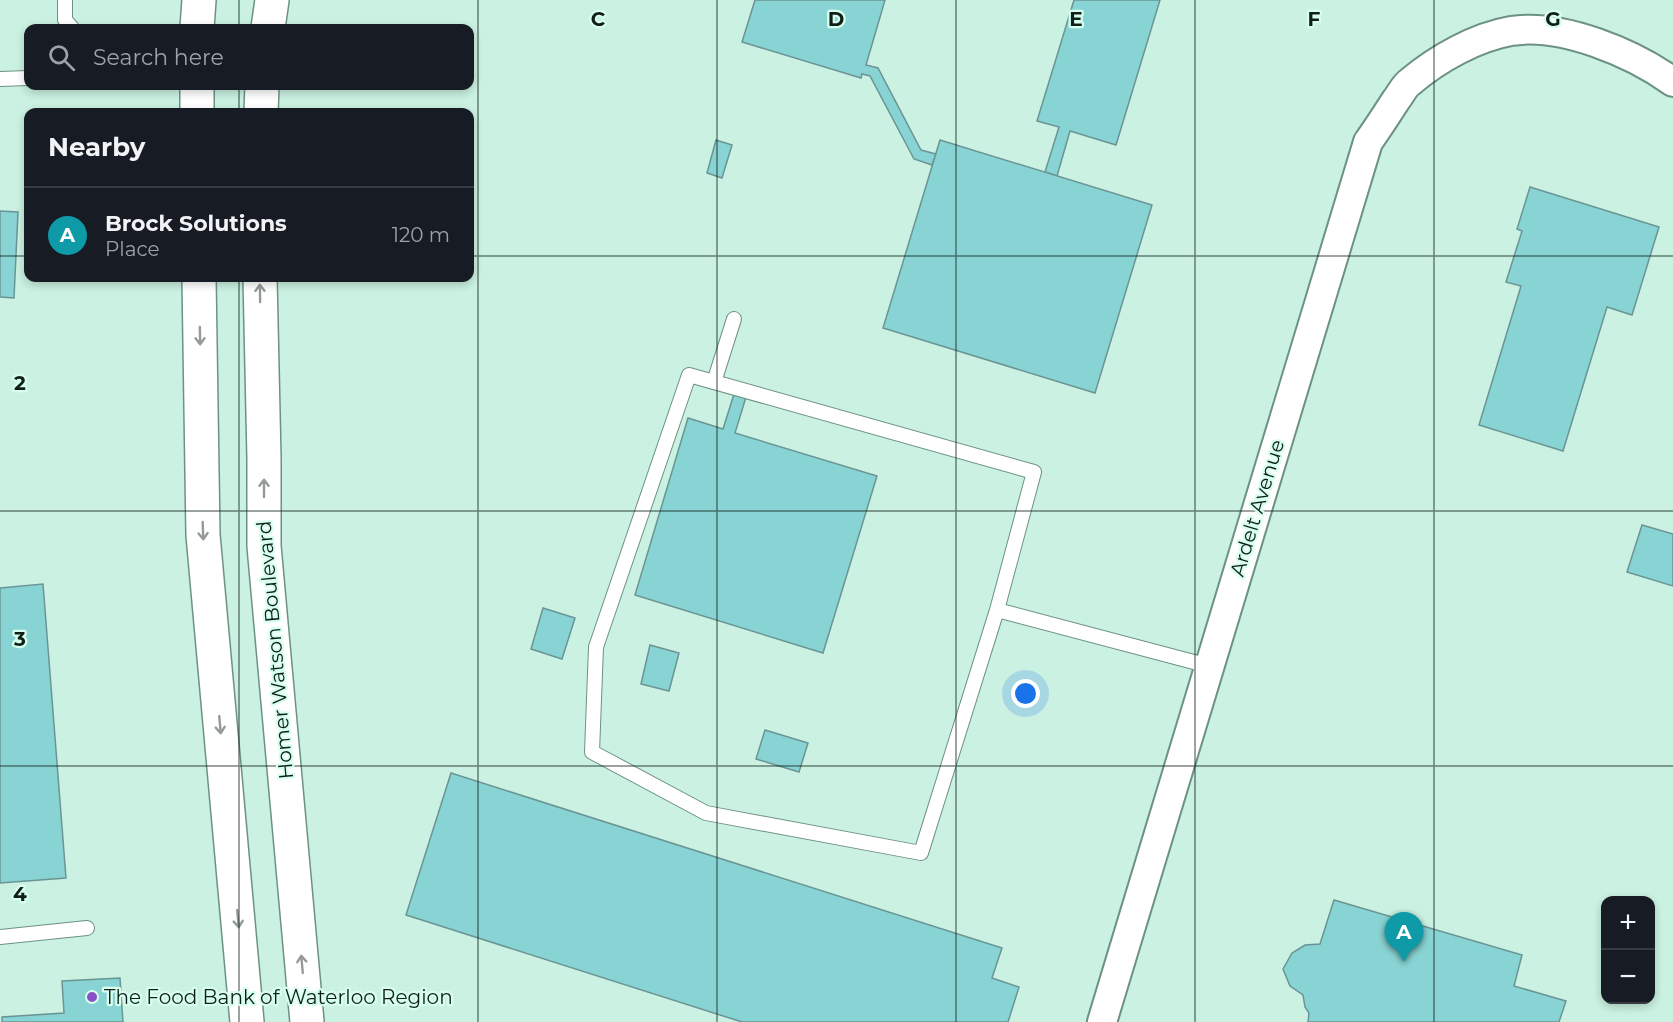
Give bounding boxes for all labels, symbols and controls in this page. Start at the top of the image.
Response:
text: C [591,7,606,31]
text: D [828,7,844,31]
text: E [1069,7,1083,31]
text: F [1308,7,1321,31]
text: G [1545,7,1561,31]
search box [24,24,474,90]
icon: search [45,41,78,74]
text: Search here [93,44,224,71]
text: Nearby [48,131,145,163]
text: Brock Solutions [105,210,287,237]
text: A [60,223,75,247]
text: 120 m [392,223,450,247]
text: Place [105,237,160,261]
one-way arrow [254,284,266,304]
one-way arrow [194,325,206,345]
text: 2 [14,371,26,395]
street label: Ardelt Avenue [1225,437,1289,579]
one-way arrow [258,478,270,498]
one-way arrow [197,520,208,540]
street label: Homer Watson Boulevard [252,520,298,780]
text: 3 [13,627,26,651]
your location [1011,679,1040,708]
one-way arrow [215,715,226,735]
text: 4 [13,882,27,906]
map controls [1601,896,1655,1004]
button: + [1601,896,1655,950]
one-way arrow [233,909,244,929]
pin: A [1384,912,1424,962]
button: − [1601,950,1655,1004]
one-way arrow [296,954,307,974]
place label: The Food Bank of Waterloo Region [104,985,453,1009]
marker: The Food Bank of Waterloo Region [85,990,99,1004]

